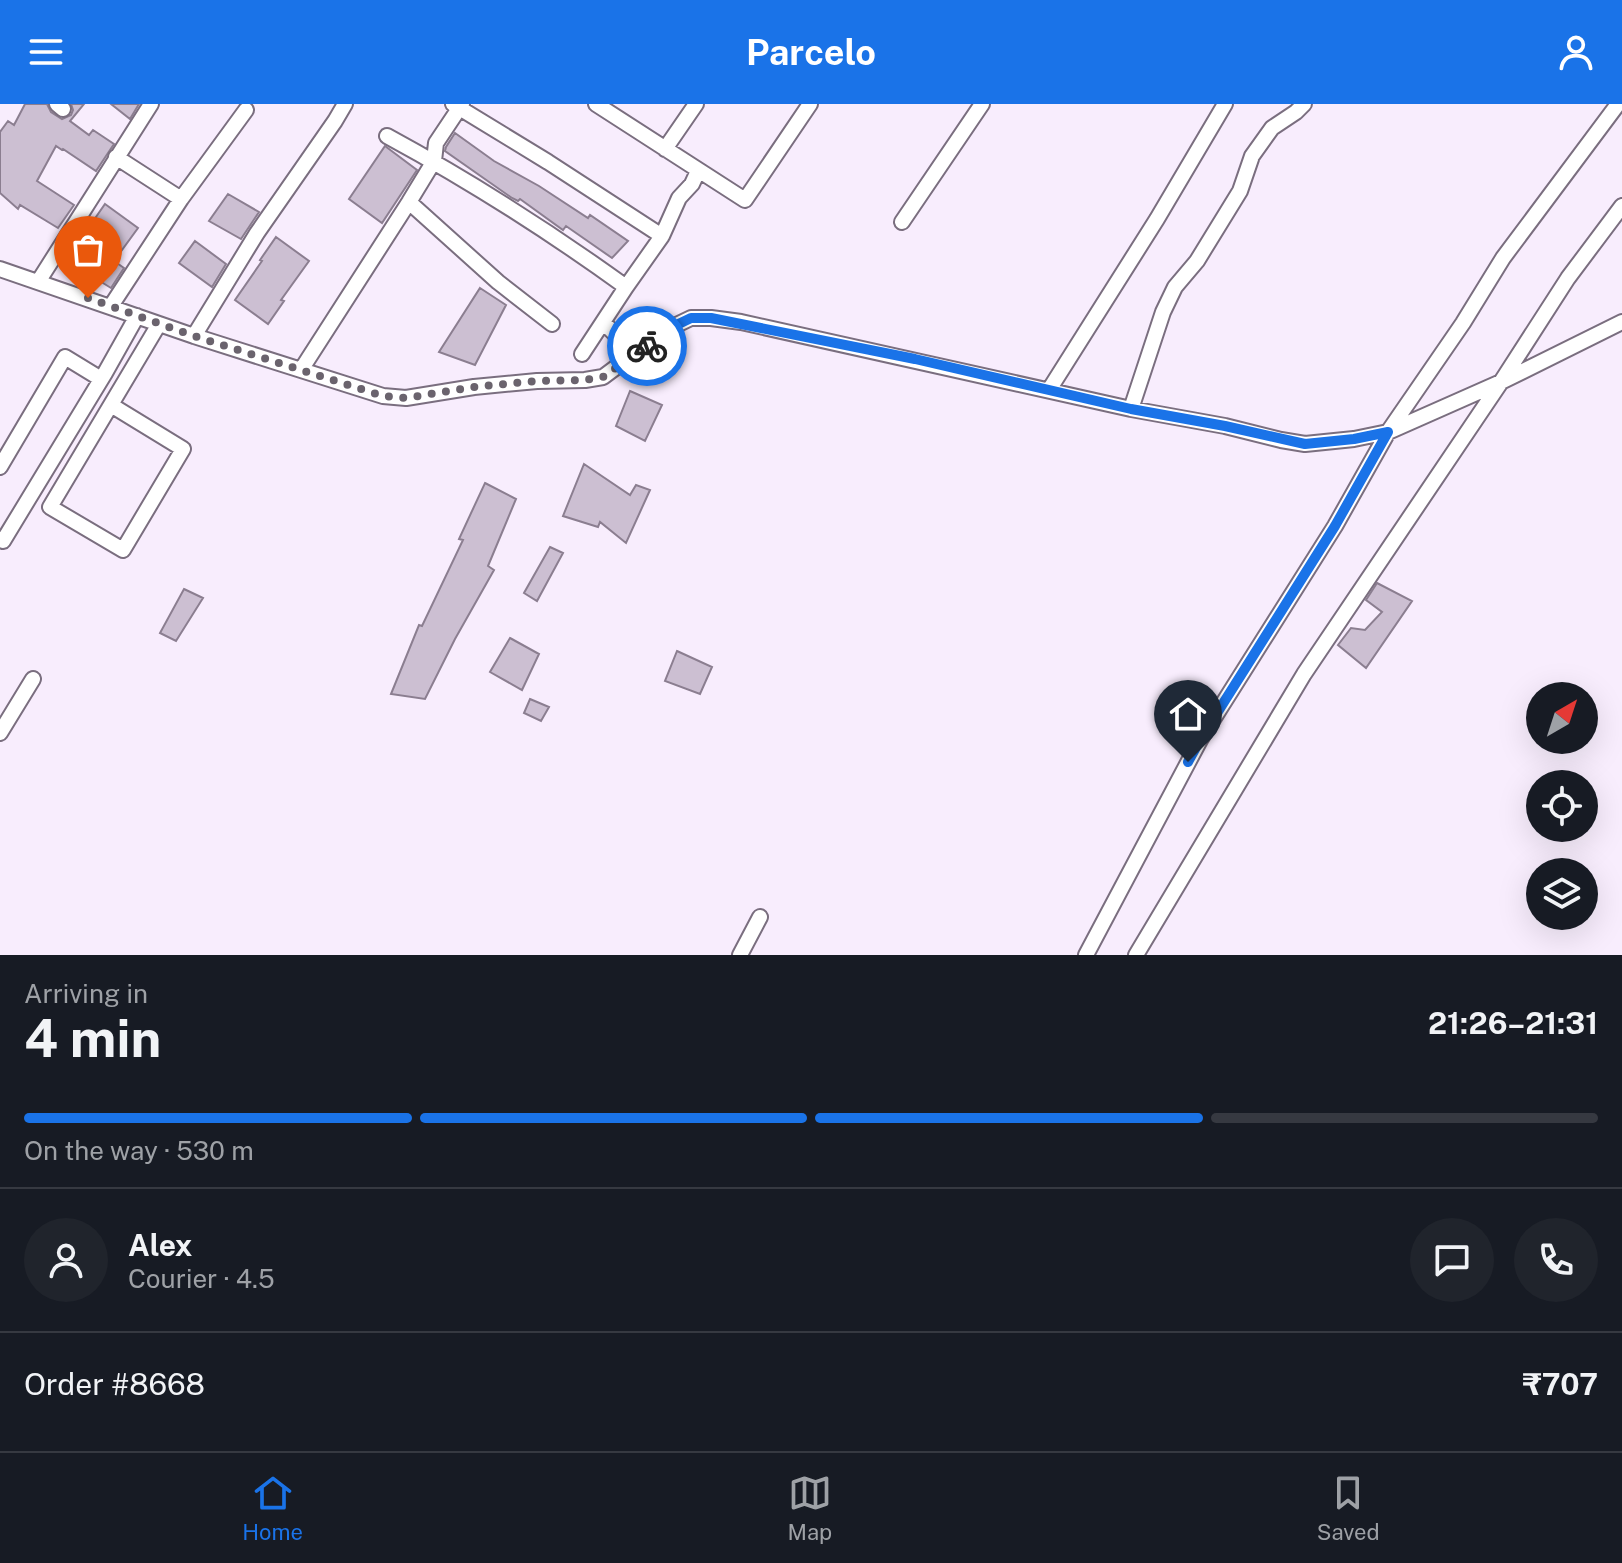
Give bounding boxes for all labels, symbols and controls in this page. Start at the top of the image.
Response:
icon: menu [24,30,68,74]
icon: person [1554,30,1598,74]
text: Parcelo [746,31,876,73]
pin [54,216,122,298]
icon: bag [66,228,110,272]
courier [607,306,687,386]
icon: bike [625,324,669,368]
pin [1154,680,1222,762]
north arrow [1526,682,1598,754]
map controls [1526,682,1598,930]
icon: home [1166,692,1210,736]
button: locate [1526,770,1598,842]
button: layers [1526,858,1598,930]
text: Arriving in [24,978,148,1009]
text: 21:26–21:31 [1428,1005,1598,1041]
text: 4 min [24,1008,161,1069]
text: On the way · 530 m [24,1135,254,1166]
button: person [24,1218,108,1302]
button: chat [1410,1218,1494,1302]
button: phone [1514,1218,1598,1302]
text: Alex [128,1227,192,1263]
text: Courier · 4.5 [128,1263,275,1294]
text: Order #8668 [24,1366,205,1402]
text: ₹707 [1523,1366,1598,1402]
tab: Home [242,1471,303,1545]
tab: Map [788,1471,832,1545]
tab: Saved [1317,1471,1380,1545]

